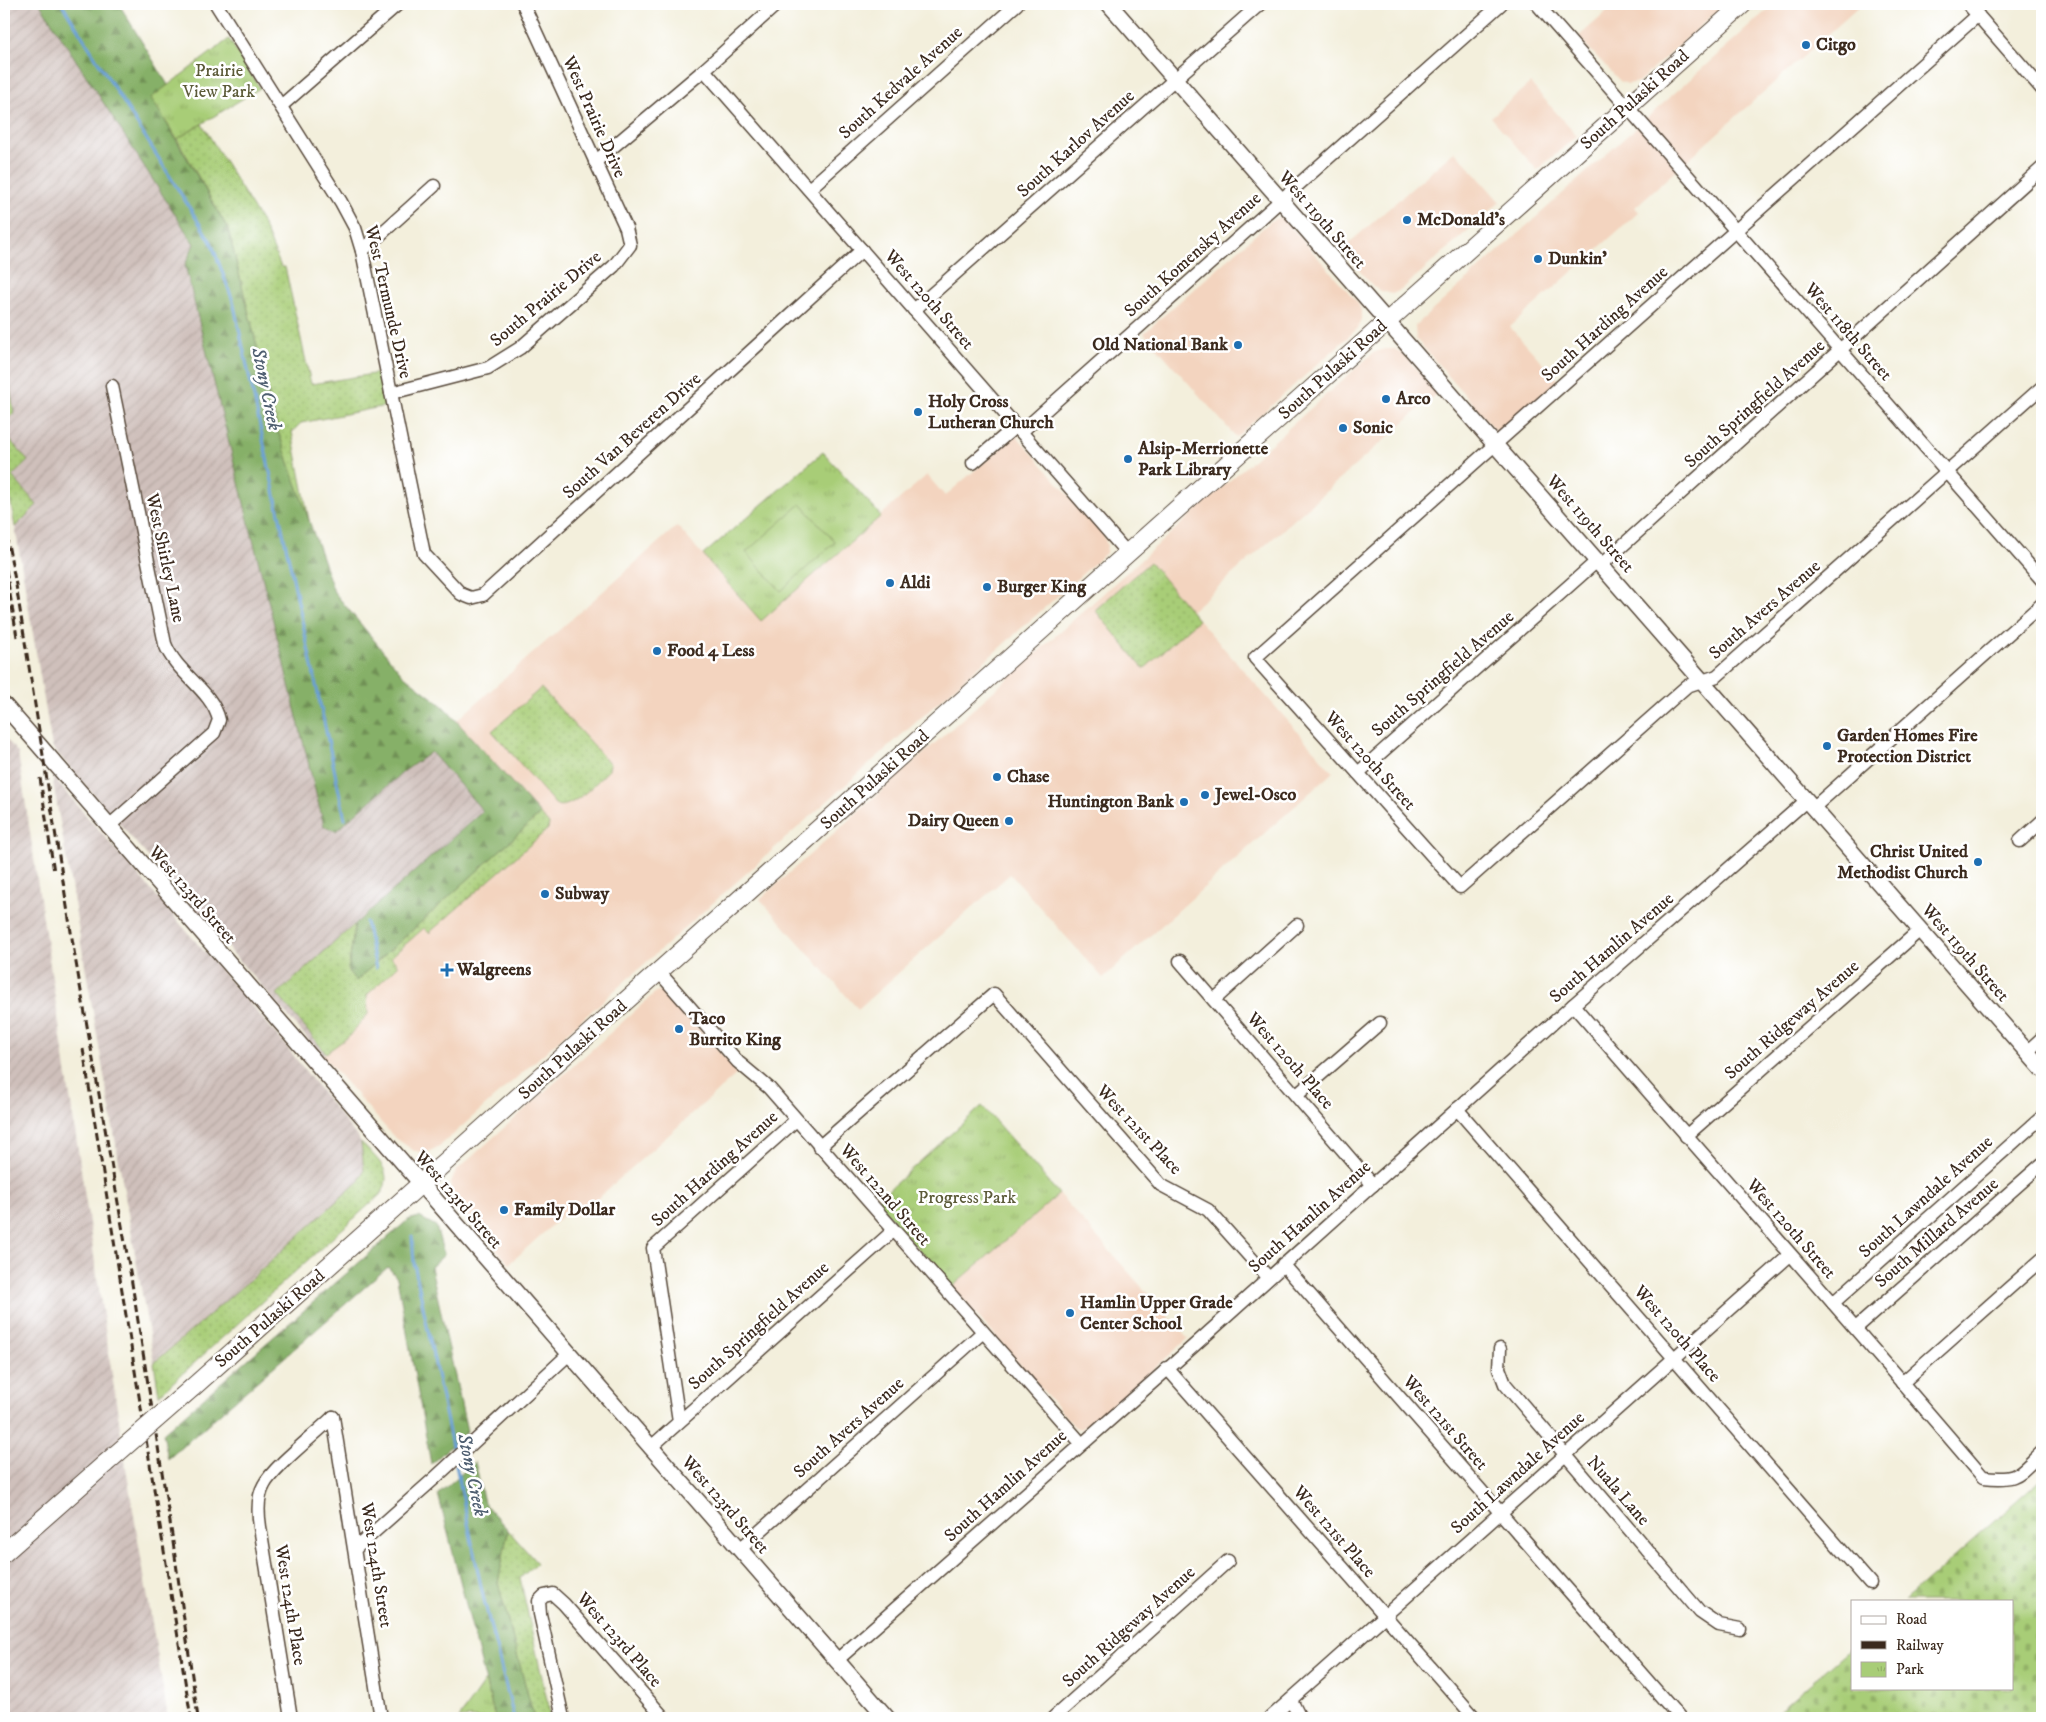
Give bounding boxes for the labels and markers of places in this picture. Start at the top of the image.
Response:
place label: Citgo [1816,34,1856,56]
marker: Citgo [1800,39,1812,51]
place label: McDonald's [1417,209,1505,231]
marker: McDonald's [1401,214,1413,226]
place label: Dunkin' [1548,248,1607,270]
marker: Dunkin' [1532,253,1544,265]
place label: Old National Bank [1092,334,1229,356]
marker: Old National Bank [1232,339,1244,351]
place label: Arco [1395,388,1431,410]
place label: Holy Cross Lutheran Church [928,391,1054,434]
marker: Arco [1380,393,1392,405]
marker: Holy Cross Lutheran Church [912,406,924,418]
place label: Sonic [1353,417,1393,439]
marker: Sonic [1337,422,1349,434]
place label: Alsip-Merrionette Park Library [1137,438,1269,481]
marker: Alsip-Merrionette Park Library [1122,453,1134,465]
place label: Aldi [899,572,931,594]
place label: Burger King [997,576,1087,598]
marker: Aldi [884,577,896,589]
marker: Burger King [981,581,993,593]
place label: Food 4 Less [667,640,754,662]
marker: Food 4 Less [651,645,663,657]
place label: Garden Homes Fire Protection District [1837,725,1978,768]
marker: Garden Homes Fire Protection District [1821,740,1833,752]
place label: Chase [1007,766,1050,788]
marker: Chase [991,771,1003,783]
place label: Jewel-Osco [1213,784,1296,806]
marker: Jewel-Osco [1199,789,1211,801]
place label: Huntington Bank [1047,791,1175,813]
marker: Huntington Bank [1178,796,1190,808]
place label: Dairy Queen [908,810,1000,832]
marker: Dairy Queen [1003,815,1015,827]
place label: Christ United Methodist Church [1837,841,1969,884]
marker: Christ United Methodist Church [1972,856,1984,868]
place label: Subway [555,883,610,905]
marker: Subway [539,888,551,900]
place label: Walgreens [456,959,531,981]
marker: Walgreens [441,964,453,976]
place label: Taco Burrito King [688,1008,782,1051]
marker: Taco Burrito King [673,1023,685,1035]
place label: Family Dollar [514,1199,615,1221]
marker: Family Dollar [498,1204,510,1216]
place label: Hamlin Upper Grade Center School [1080,1292,1233,1335]
marker: Hamlin Upper Grade Center School [1064,1307,1076,1319]

